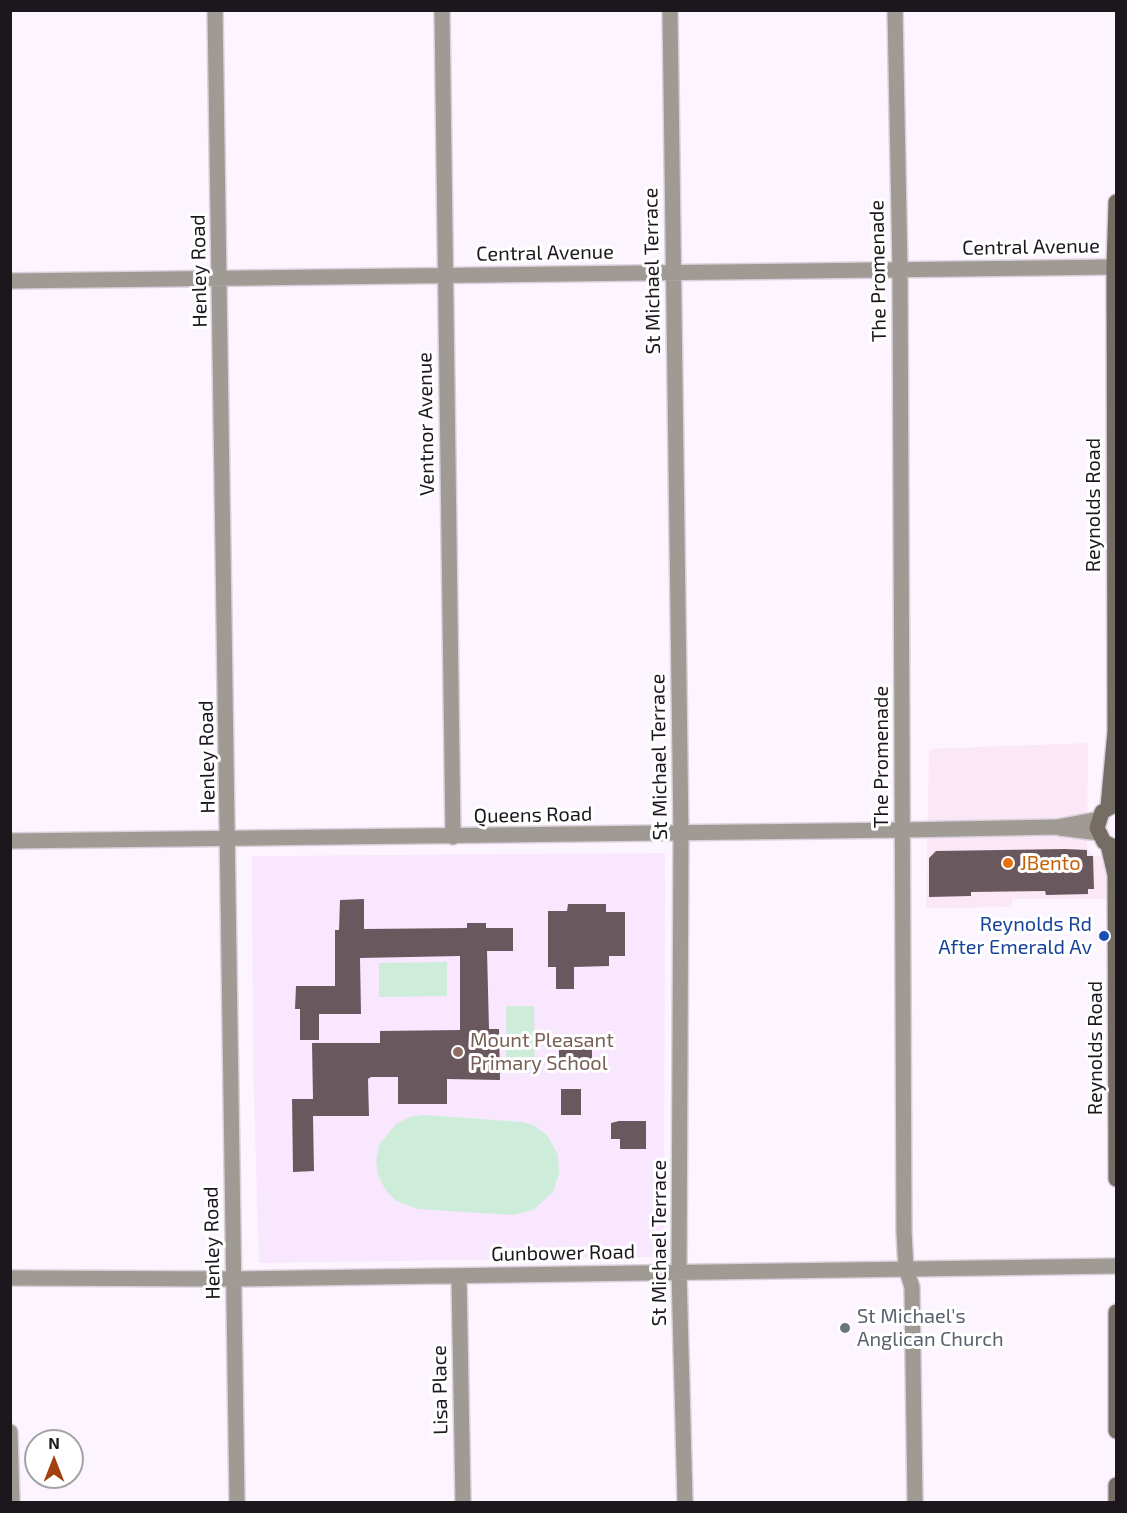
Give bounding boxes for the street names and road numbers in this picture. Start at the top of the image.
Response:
street label: St Michael Terrace [639,187,665,355]
street label: The Promenade [865,200,891,342]
street label: Henley Road [186,214,212,328]
street label: Central Avenue [962,234,1100,260]
street label: Central Avenue [476,240,614,266]
street label: Ventnor Avenue [413,352,439,496]
street label: Reynolds Road [1081,438,1105,572]
street label: St Michael Terrace [646,673,672,841]
street label: The Promenade [869,686,893,828]
street label: Henley Road [194,700,220,814]
street label: Queens Road [474,802,592,828]
street label: Reynolds Road [1083,981,1107,1115]
street label: St Michael Terrace [647,1160,671,1326]
street label: Henley Road [199,1186,225,1300]
street label: Gunbower Road [491,1240,635,1266]
street label: Lisa Place [427,1345,453,1435]

